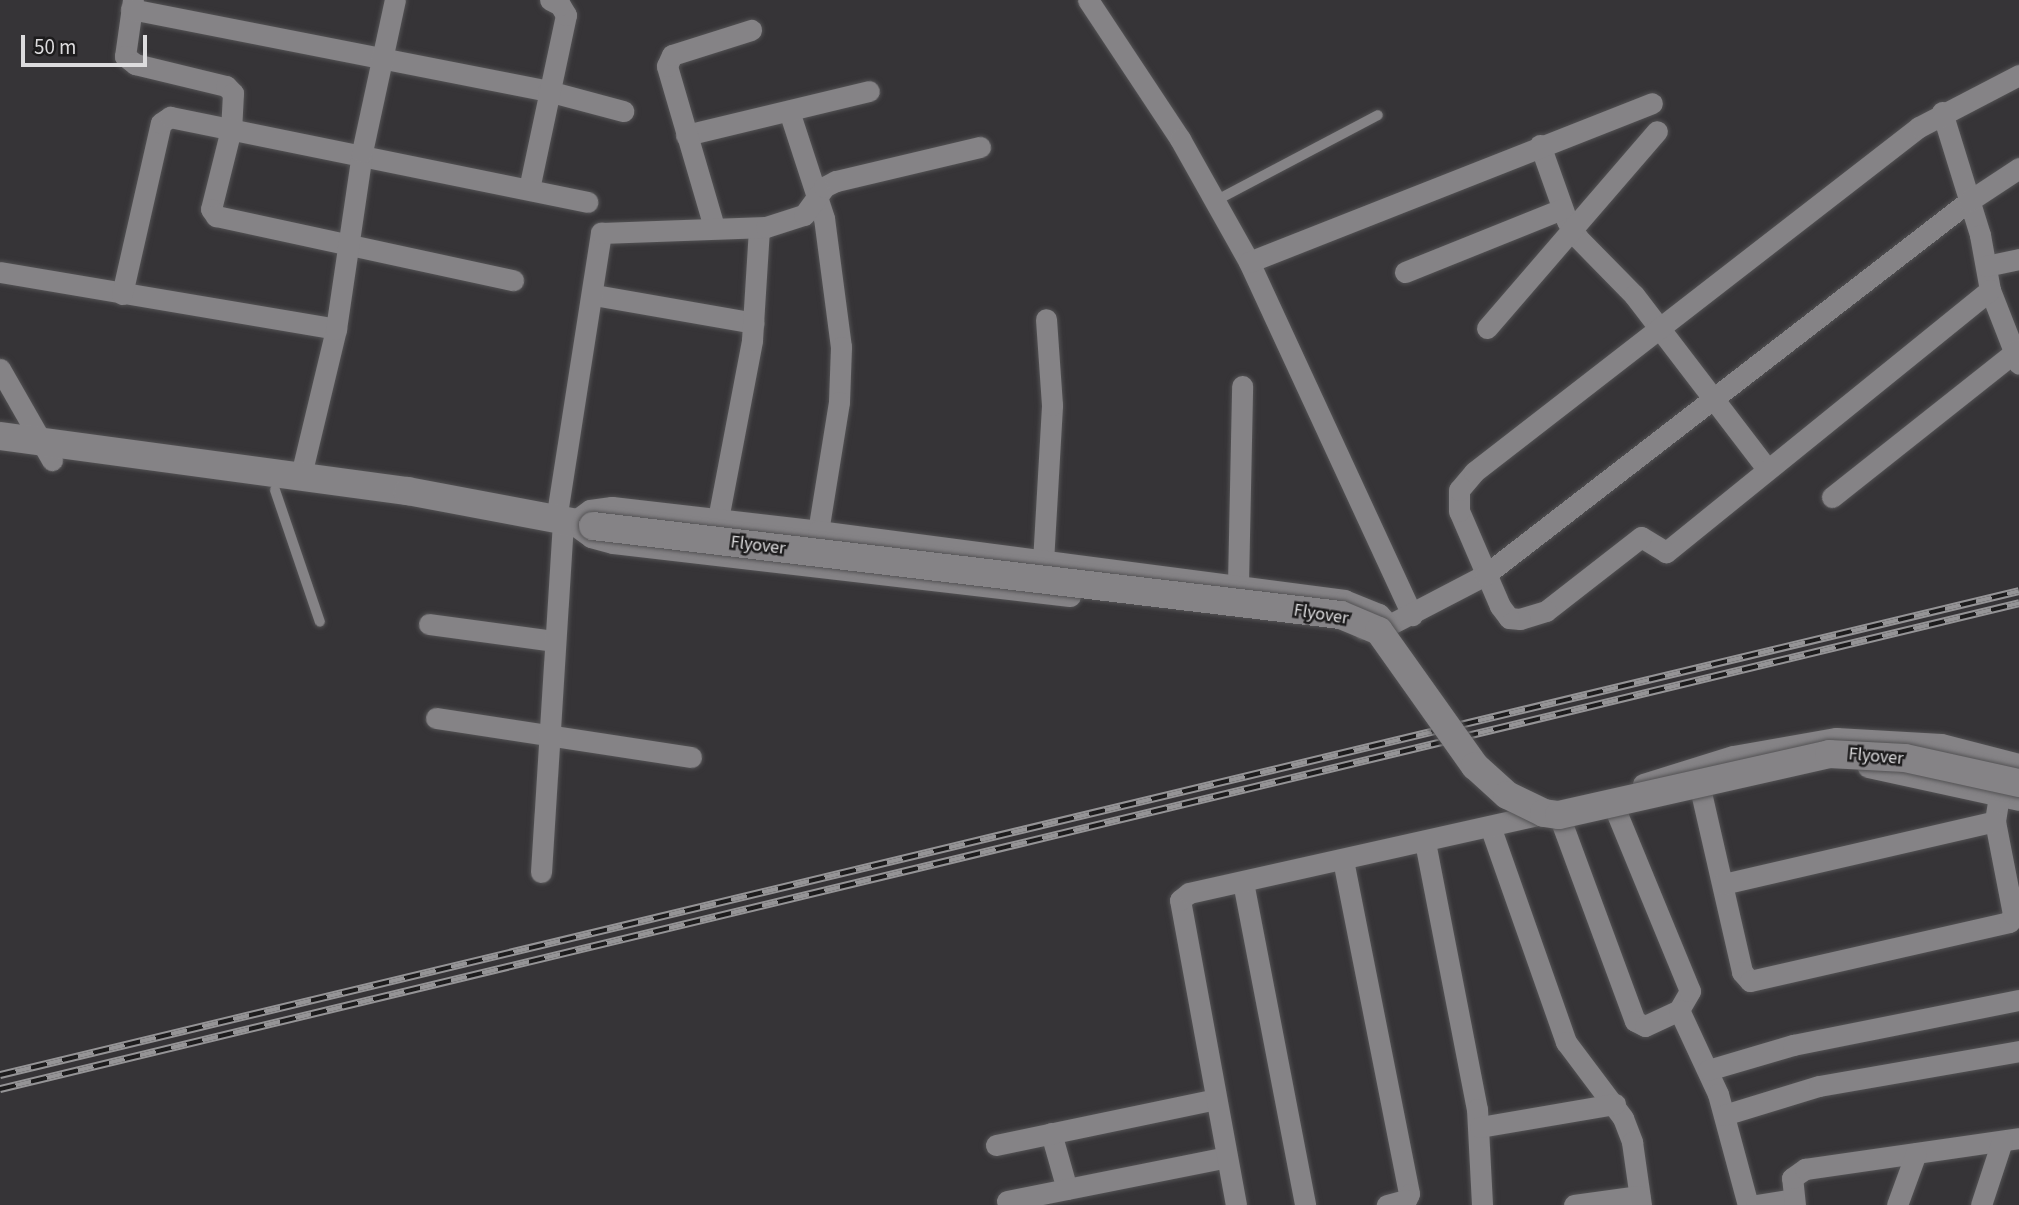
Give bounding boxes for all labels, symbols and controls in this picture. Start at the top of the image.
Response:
scale bar [24,21,150,65]
text: 50 m [34,32,76,62]
street label: Flyover [729,532,787,560]
street label: Flyover [1292,600,1350,630]
street label: Flyover [1848,744,1904,770]

